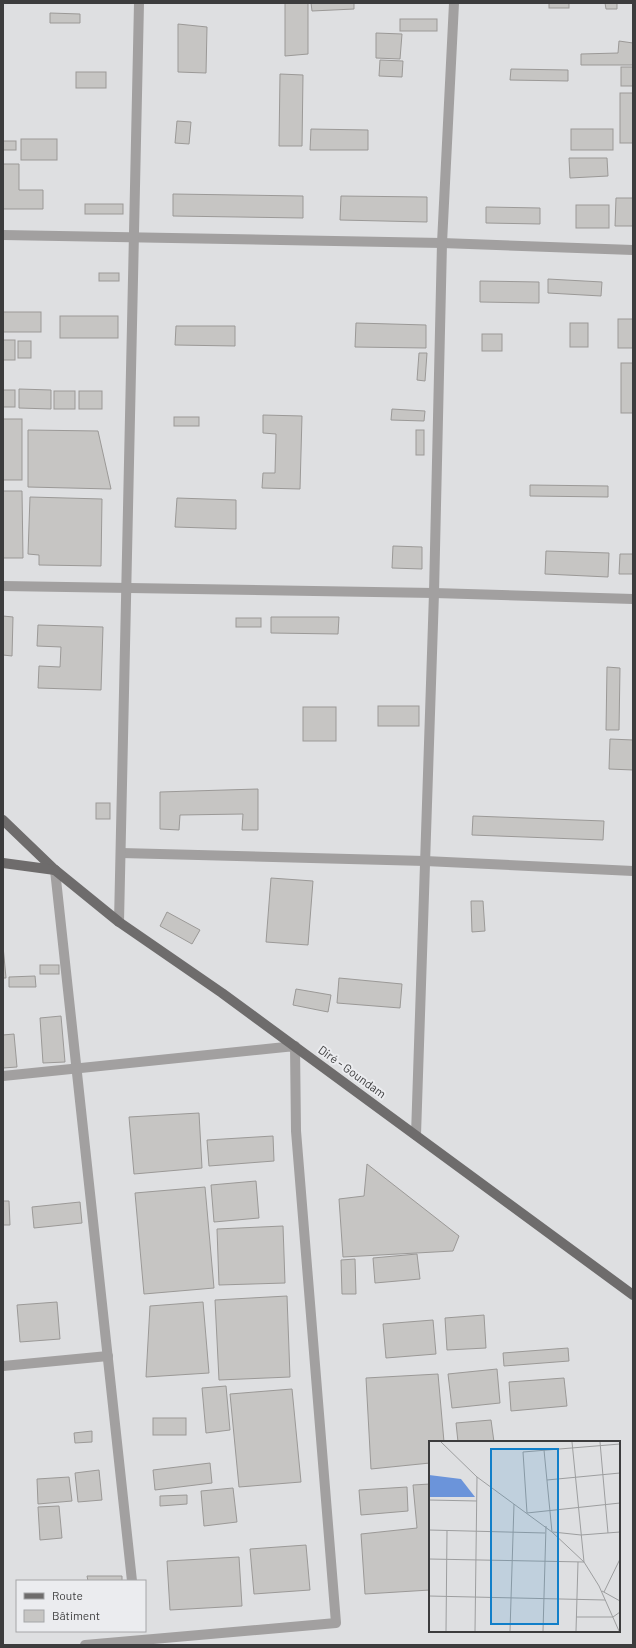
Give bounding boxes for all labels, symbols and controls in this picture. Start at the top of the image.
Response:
street label: Diré - Goundam [316,1042,389,1100]
inset map [429,1441,620,1632]
legend [16,1580,146,1632]
text: Route [52,1588,83,1602]
text: Bâtiment [52,1608,100,1622]

